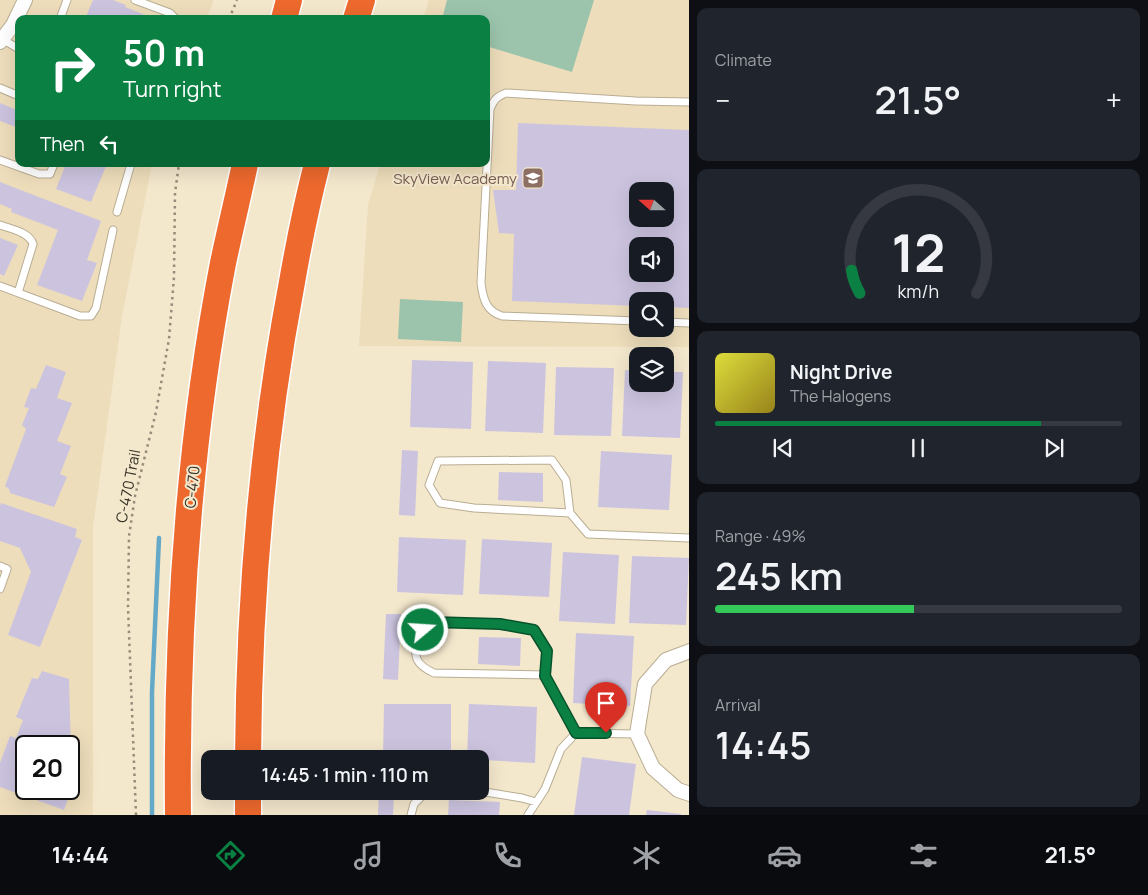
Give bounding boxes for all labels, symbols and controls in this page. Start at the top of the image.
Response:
text: 50 m [123,29,205,77]
icon: right [40,35,105,100]
text: Climate [715,49,772,71]
text: 21.5° [874,73,961,125]
text: Turn right [123,74,221,104]
text: − [715,81,730,119]
text: + [1106,81,1122,119]
icon: left [95,130,123,158]
text: Then [40,131,85,157]
school or university icon: SkyView Academy [521,166,545,190]
place label: SkyView Academy [393,168,517,189]
north arrow [629,182,674,228]
map controls [629,182,674,392]
text: 12 [892,217,945,288]
button: sound [629,237,674,282]
text: km/h [898,279,939,303]
button: search [629,292,674,337]
button: layers [629,347,674,392]
text: Night Drive [790,359,892,385]
text: The Halogens [790,385,891,407]
icon: previous [769,434,797,462]
icon: pause [904,434,932,462]
icon: next [1040,434,1068,462]
street label: C-470 Trail [111,447,145,525]
street label: C-470 [179,465,205,509]
text: Range · 49% [715,525,806,547]
text: 245 km [715,549,843,601]
position arrow [396,603,448,655]
pin [585,682,627,733]
icon: arrive [592,689,620,717]
text: Arrival [715,694,761,716]
text: 14:45 [715,718,811,770]
speed limit sign: 20 [15,735,80,800]
text: 14:45 · 1 min · 110 m [261,762,429,788]
icon: directions [213,838,248,873]
icon: music [351,838,386,873]
icon: phone [490,838,525,873]
icon: climate [629,838,664,873]
icon: car [767,838,802,873]
icon: filters [906,838,941,873]
text: 14:44 [52,840,109,870]
text: 21.5° [1045,840,1096,870]

